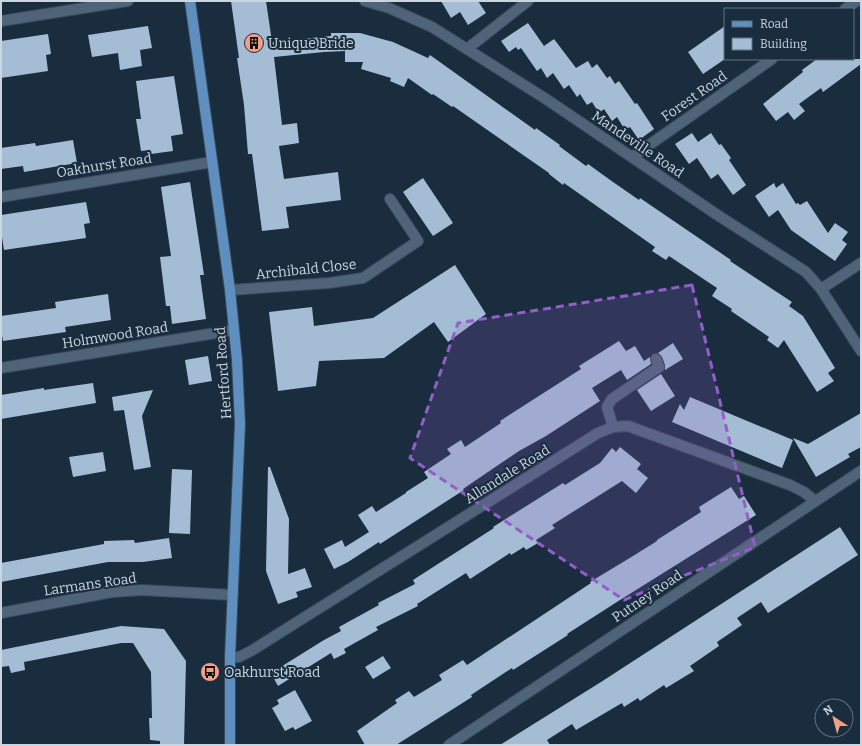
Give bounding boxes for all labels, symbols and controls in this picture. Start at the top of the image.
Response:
legend [724,8,854,60]
text: Road [760,17,788,31]
building icon: Unique Bride [243,32,265,54]
place label: Unique Bride [268,35,354,52]
text: Building [760,37,807,51]
street label: Forest Road [658,68,730,125]
street label: Mandeville Road [588,107,687,181]
street label: Oakhurst Road [55,150,153,181]
street label: Archibald Close [255,256,357,283]
street label: Holmwood Road [61,319,169,352]
street label: Hertford Road [212,326,235,420]
street label: Allandale Road [461,441,553,507]
street label: Putney Road [609,567,686,626]
street label: Larmans Road [43,570,138,599]
bus stop icon: Oakhurst Road [199,661,221,683]
place label: Oakhurst Road [224,664,320,681]
north arrow [814,698,854,738]
text: N [821,702,836,718]

